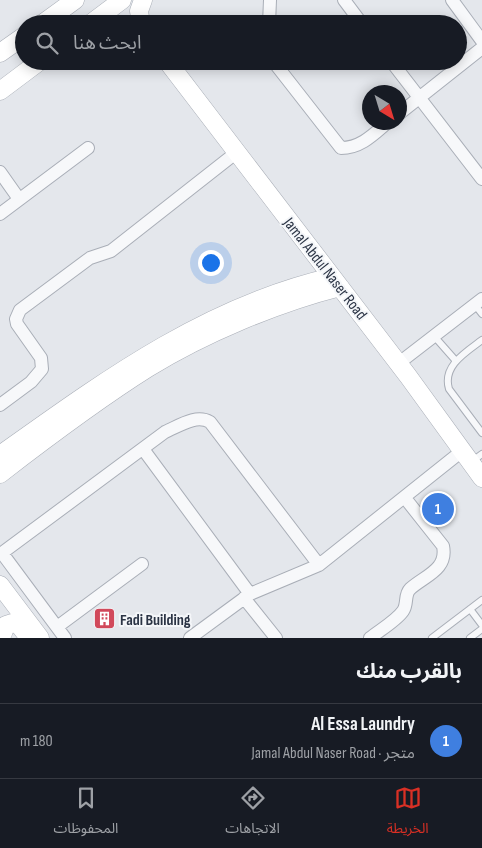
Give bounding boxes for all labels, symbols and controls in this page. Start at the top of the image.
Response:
search box [15,15,467,70]
icon: search [33,29,61,57]
text: ابحث هنا [73,32,141,55]
north arrow [362,85,407,130]
street label: Jamal Abdul Naser Road [278,213,371,324]
your location [198,250,224,276]
pin: 1 [422,490,454,528]
building icon: Fadi Building [92,607,116,631]
place label: Fadi Building [120,611,191,630]
text: بالقرب منك [356,659,462,684]
text: Al Essa Laundry [311,713,415,736]
text: 180 m [20,732,53,751]
text: 1 [443,732,449,751]
text: متجر · Jamal Abdul Naser Road [252,744,415,763]
tab: المحفوظات [53,784,118,843]
tab: الاتجاهات [225,784,280,843]
tab: الخريطة [387,784,429,843]

